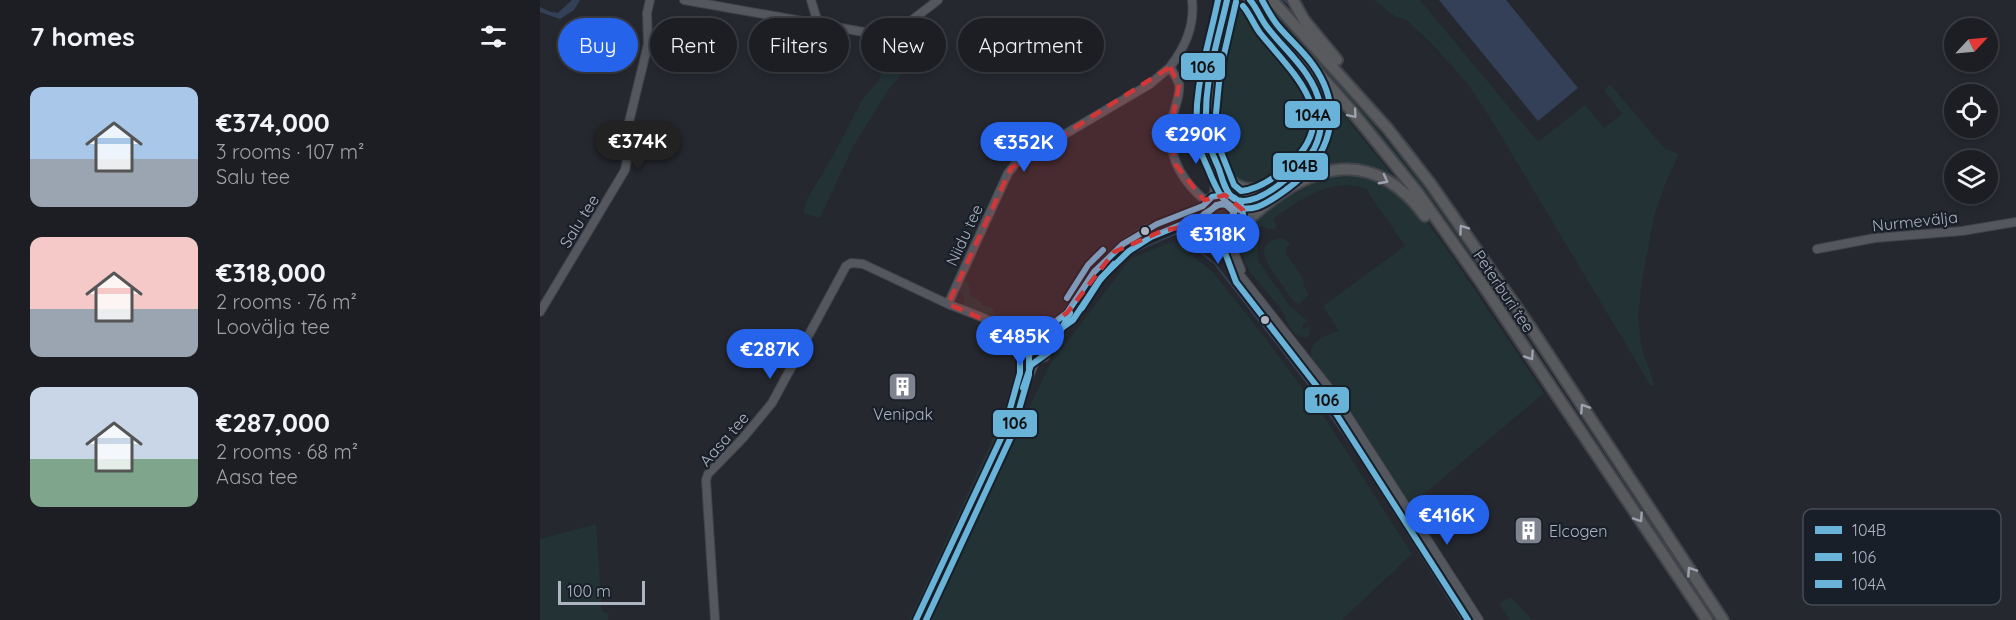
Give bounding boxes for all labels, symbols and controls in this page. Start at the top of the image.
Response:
chip: Buy [558,18,638,72]
chip: Rent [650,18,737,72]
chip: Filters [749,18,849,72]
chip: New [861,18,946,72]
chip: Apartment [958,18,1104,72]
north arrow [1944,18,1998,72]
map controls [1944,18,1998,204]
text: 7 homes [30,20,135,53]
icon: filters [477,20,510,53]
line badge: 106 [1180,52,1226,81]
text: 106 [1191,57,1216,77]
button: locate [1944,84,1998,138]
line badge: 104A [1284,100,1341,129]
text: 104A [1295,105,1332,125]
text: €374,000 [216,106,330,139]
one-way arrow [1346,107,1357,118]
icon: home [78,111,150,183]
pin: €290K [1154,114,1238,165]
pin: €374K [596,121,680,172]
text: €290K [1166,121,1226,146]
pin: €352K [982,122,1066,173]
text: €374K [609,128,667,153]
text: €352K [994,129,1054,154]
text: 3 rooms · 107 m² [216,139,364,164]
button: layers [1944,150,1998,204]
line badge: 104B [1272,152,1329,181]
text: 104B [1282,156,1318,176]
text: Salu tee [216,164,290,189]
one-way arrow [1378,173,1388,184]
street label: Salu tee [555,191,603,251]
street label: Niidu tee [941,201,987,269]
street label: Nurmevälja [1871,207,1959,235]
pin: €318K [1176,214,1260,265]
text: €318K [1190,221,1246,246]
unlabelled marker [1139,225,1151,237]
one-way arrow [1459,225,1470,236]
street label: Peterburi tee [1469,246,1539,336]
text: €318,000 [216,256,326,289]
icon: home [78,261,150,333]
text: 2 rooms · 76 m² [216,289,357,314]
text: Loovälja tee [216,314,330,339]
unlabelled marker [1259,314,1271,326]
pin: €485K [978,316,1062,367]
text: €485K [990,323,1050,348]
pin: €287K [728,329,812,380]
text: €287K [741,336,799,361]
one-way arrow [1523,349,1534,360]
building icon: Venipak [887,370,919,402]
line badge: 106 [1304,386,1350,414]
text: 106 [1315,390,1340,410]
place label: Venipak [873,404,933,424]
one-way arrow [1580,404,1591,415]
text: €287,000 [216,406,330,439]
street label: Aasa tee [695,408,753,470]
line badge: 106 [992,409,1038,438]
icon: home [78,411,150,483]
text: 106 [1003,413,1028,433]
text: 2 rooms · 68 m² [216,439,358,464]
text: Aasa tee [216,464,298,489]
pin: €416K [1405,495,1489,546]
text: €416K [1419,502,1475,527]
legend [1803,509,2001,605]
one-way arrow [1631,512,1643,522]
building icon: Elcogen [1512,515,1544,547]
text: 104B [1852,520,1886,540]
place label: Elcogen [1549,521,1608,541]
text: 106 [1852,547,1876,567]
one-way arrow [1687,567,1698,578]
text: 104A [1852,574,1886,594]
scale bar [558,578,645,606]
text: 100 m [567,581,611,601]

